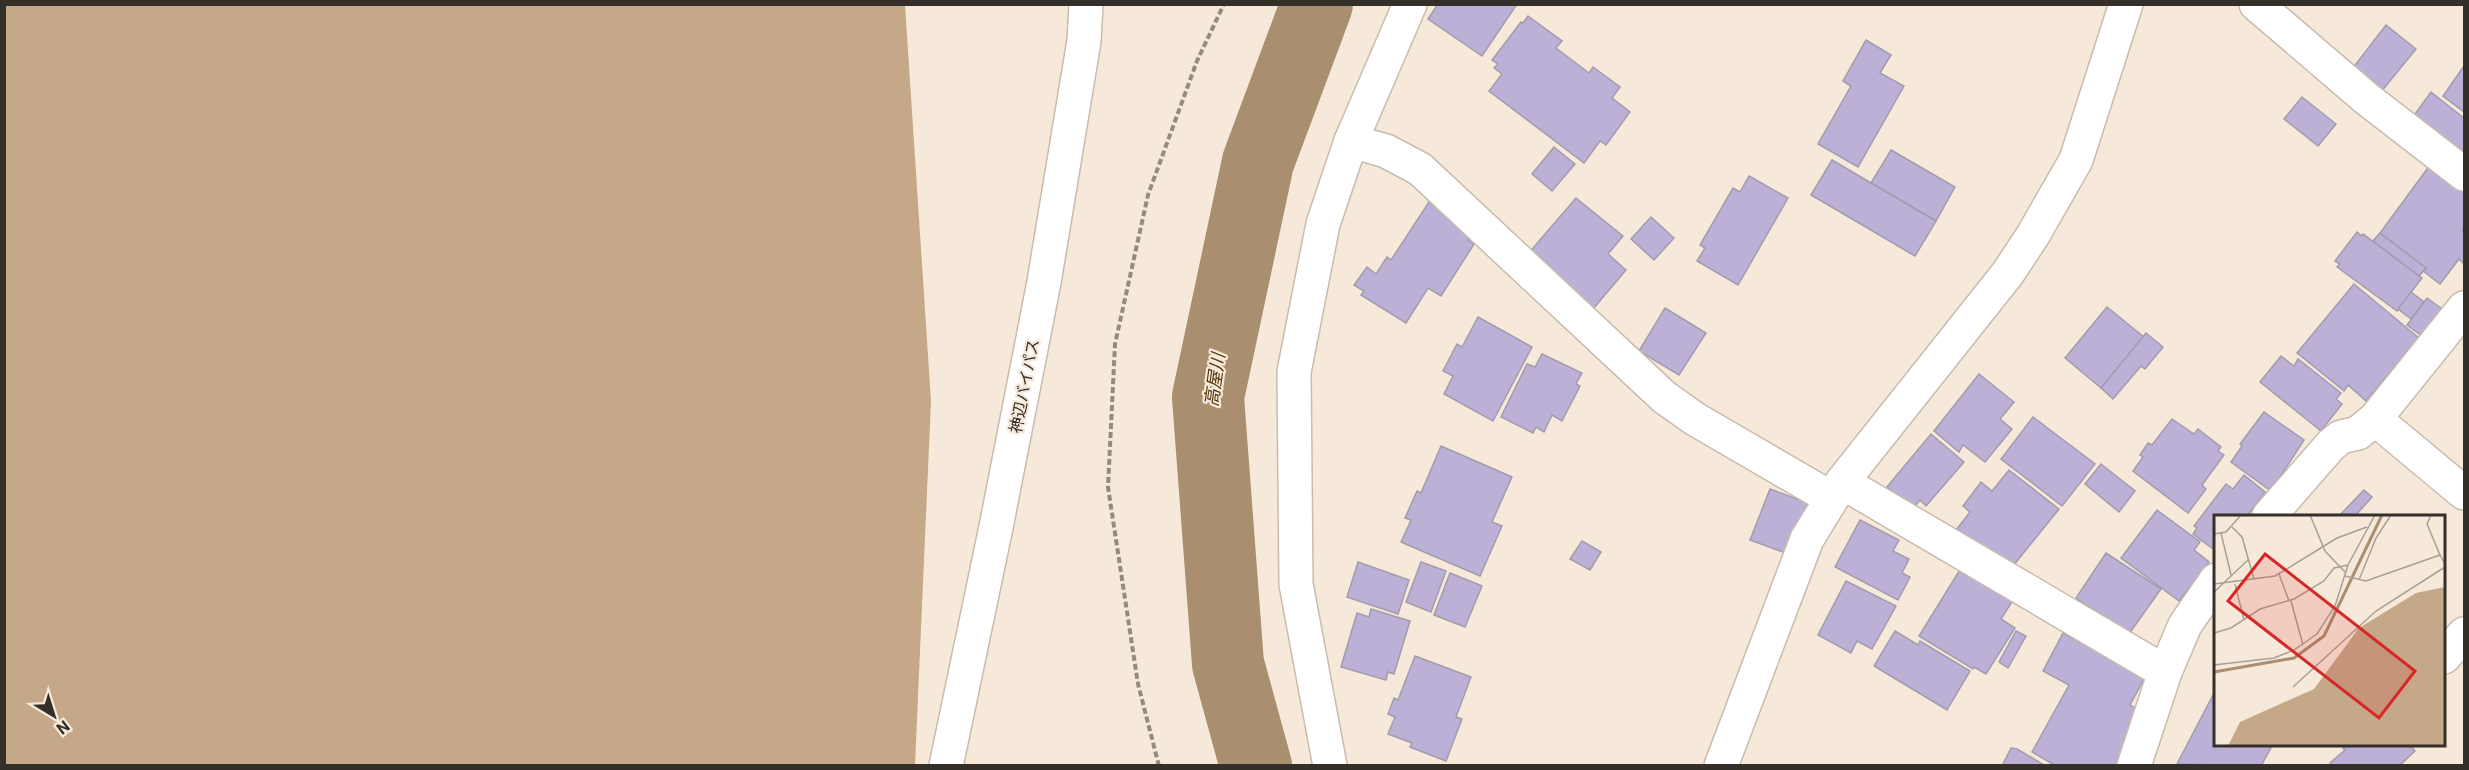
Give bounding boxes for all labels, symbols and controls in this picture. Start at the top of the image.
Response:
street label: 神辺バイパス [1006,337,1043,435]
water label: 高屋川 [1200,350,1229,408]
inset map [2214,515,2445,746]
north arrow [24,686,84,746]
text: N [53,716,73,738]

